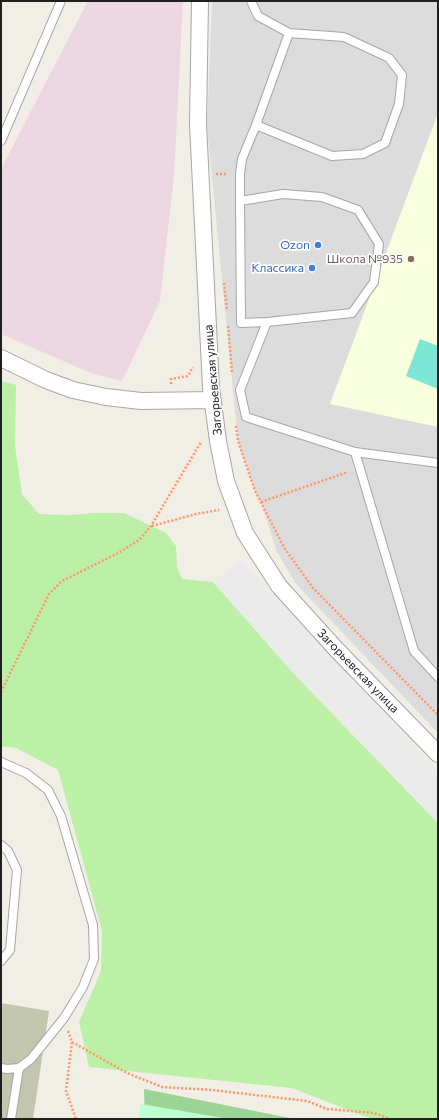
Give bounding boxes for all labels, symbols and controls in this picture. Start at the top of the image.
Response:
place label: Ozon [280,238,310,252]
marker: Ozon [313,240,323,250]
place label: Школа №935 [327,252,403,266]
marker: Школа №935 [406,254,416,264]
place label: Классика [251,261,304,275]
marker: Классика [307,263,317,273]
street label: Загорьевская улица [201,324,225,436]
street label: Загорьевская улица [314,626,402,716]

